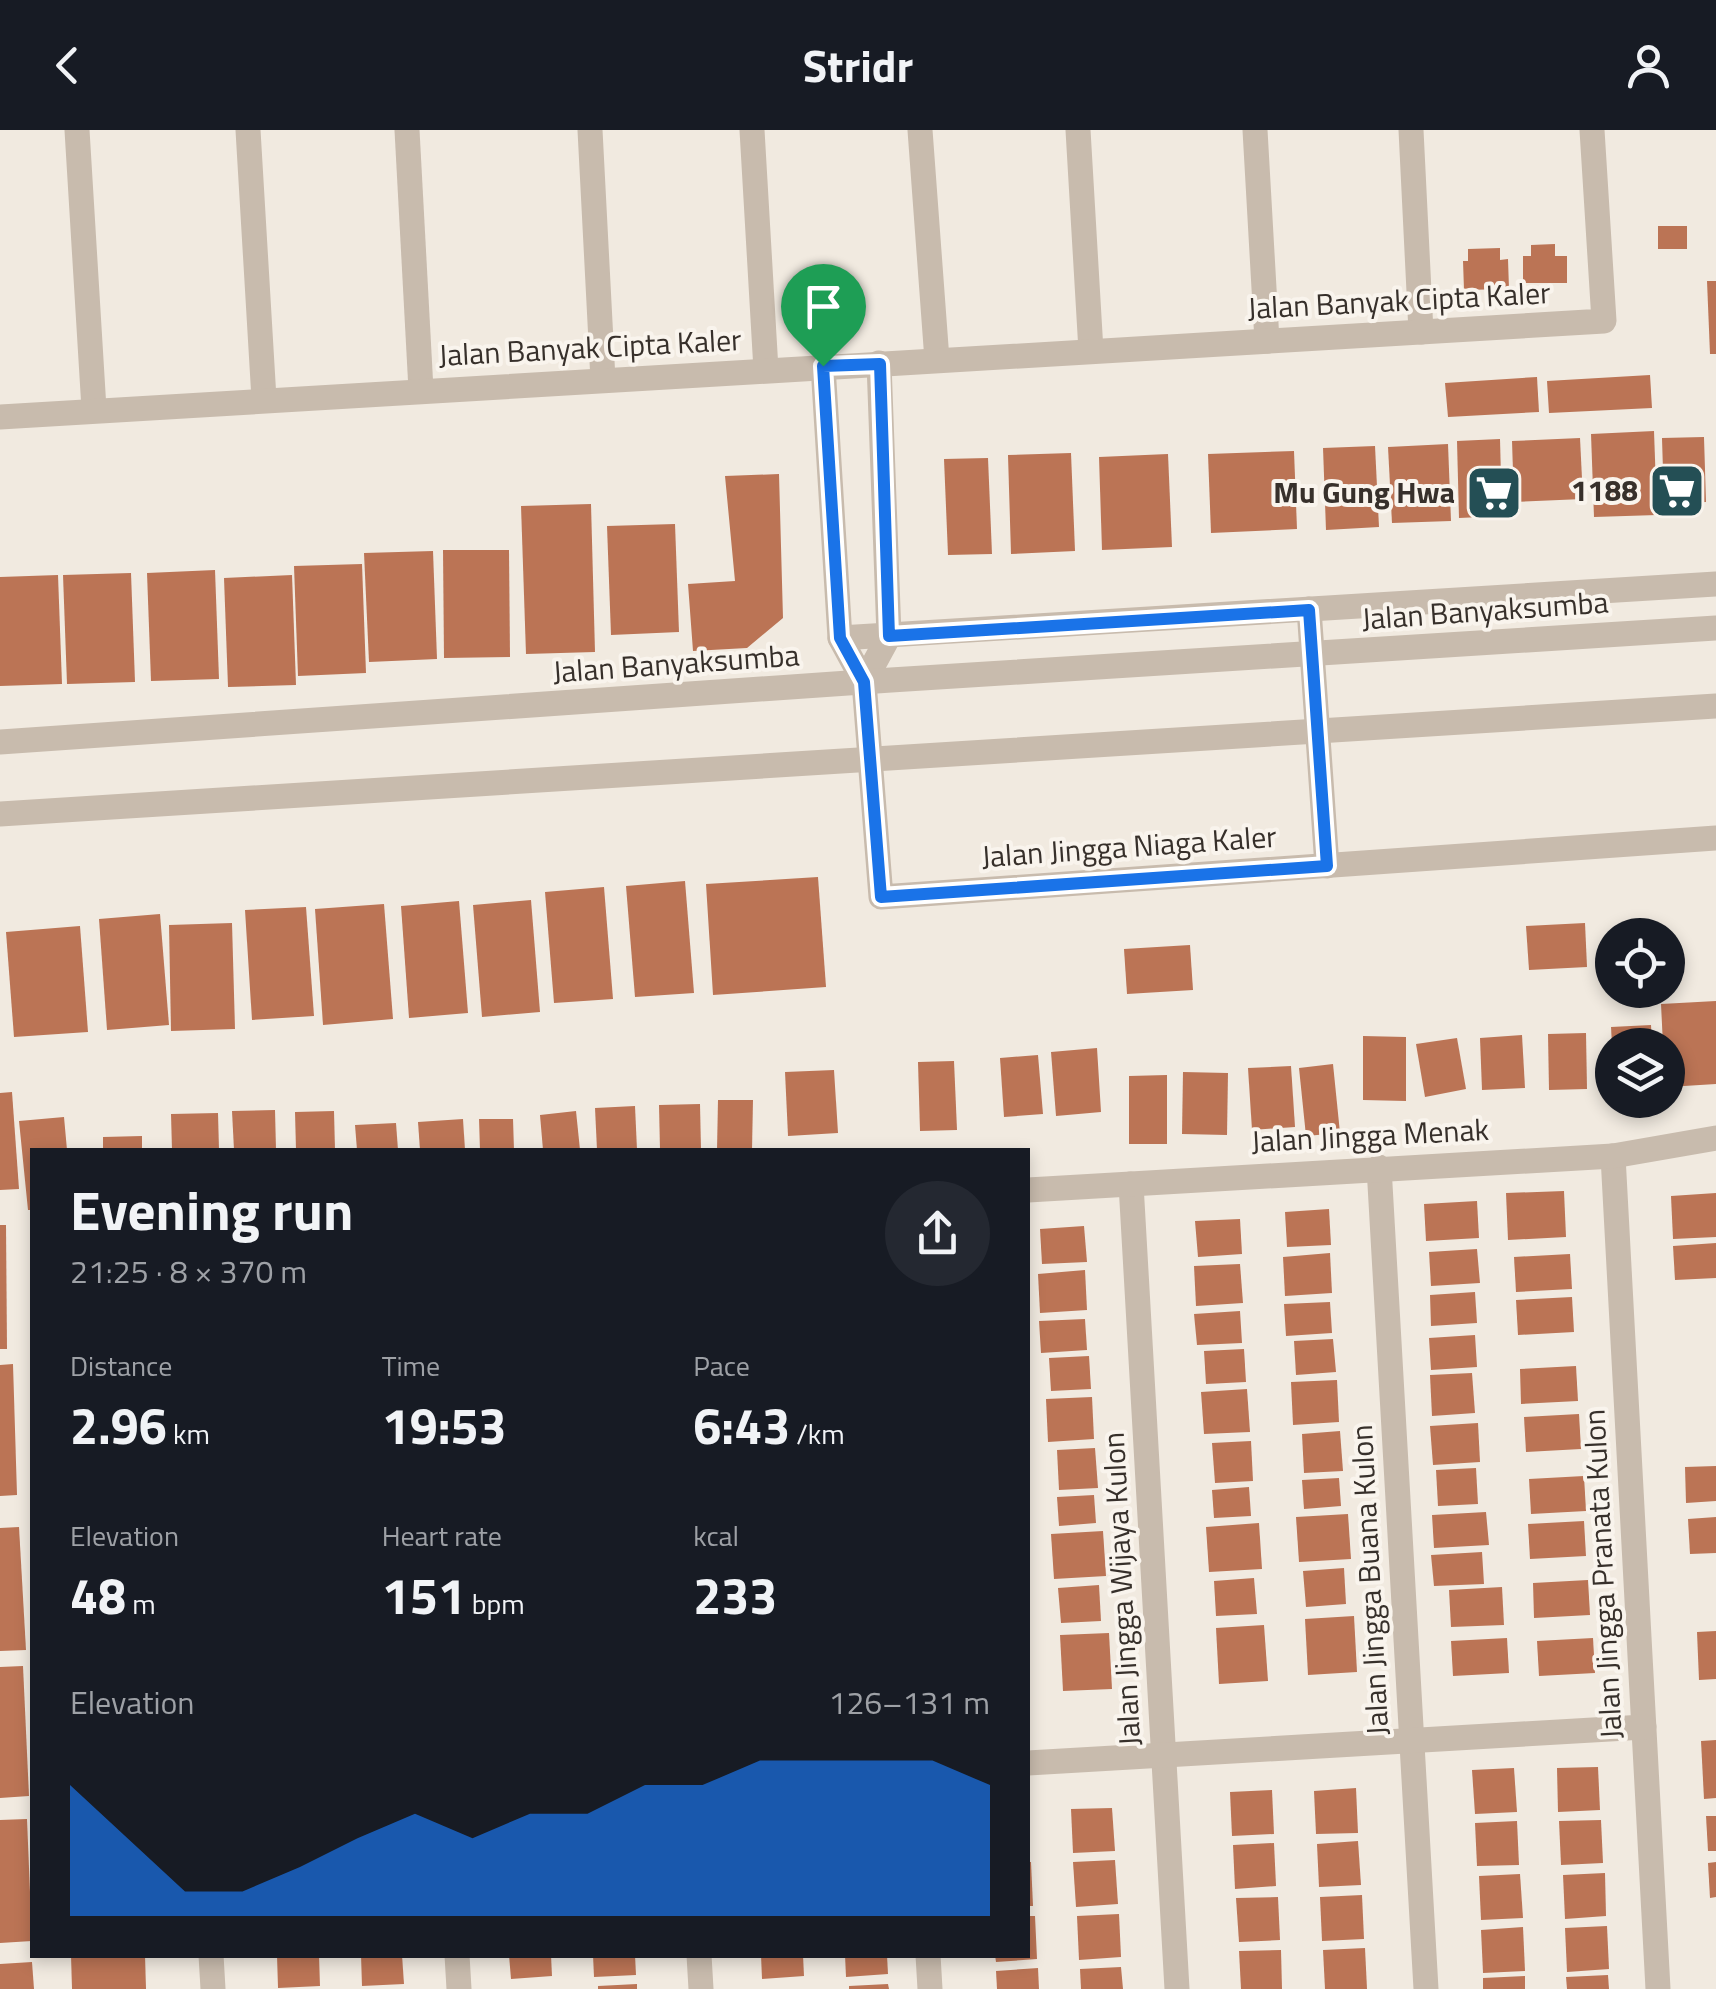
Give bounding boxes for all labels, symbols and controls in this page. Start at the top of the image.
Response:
text: Stridr [803,31,913,99]
icon: back [40,38,95,93]
icon: person [1621,38,1676,93]
pin [781,264,866,367]
street label: Jalan Banyak Cipta Kaler [1246,269,1552,331]
icon: arrive [796,279,851,334]
street label: Jalan Banyak Cipta Kaler [437,316,743,378]
supermarket icon: 1188 [1647,461,1707,521]
supermarket icon: Mu Gung Hwa [1464,463,1524,523]
place label: 1188 [1571,467,1638,513]
place label: Mu Gung Hwa [1273,469,1455,515]
street label: Jalan Banyaksumba [1360,578,1610,642]
street label: Jalan Banyaksumba [551,631,801,695]
street label: Jalan Jingga Niaga Kaler [980,813,1278,879]
map controls [1595,918,1685,1118]
button: locate [1595,918,1685,1008]
button: layers [1595,1028,1685,1118]
street label: Jalan Jingga Menak [1250,1106,1490,1164]
text: Evening run [70,1168,353,1251]
button: share [885,1181,990,1286]
text: 21:25 · 8 × 370 m [70,1247,307,1295]
text: Distance [70,1344,172,1387]
text: Time [382,1344,440,1387]
text: Pace [693,1344,750,1387]
text: 2.96 [70,1387,167,1463]
text: 19:53 [382,1387,506,1463]
text: 6:43 [693,1387,790,1463]
street label: Jalan Jingga Pranata Kulon [1570,1408,1634,1740]
text: km [167,1412,210,1455]
text: /km [790,1412,845,1455]
street label: Jalan Jingga Buana Kulon [1338,1424,1400,1736]
street label: Jalan Jingga Wijaya Kulon [1090,1431,1152,1747]
text: Elevation [70,1514,179,1557]
text: Heart rate [382,1514,502,1557]
text: kcal [693,1514,739,1557]
text: 48 [70,1557,126,1633]
text: 151 [382,1557,466,1633]
text: 233 [693,1557,777,1633]
text: m [126,1582,156,1625]
text: bpm [466,1582,525,1625]
text: Elevation [70,1678,194,1726]
text: 126–131 m [828,1678,990,1726]

